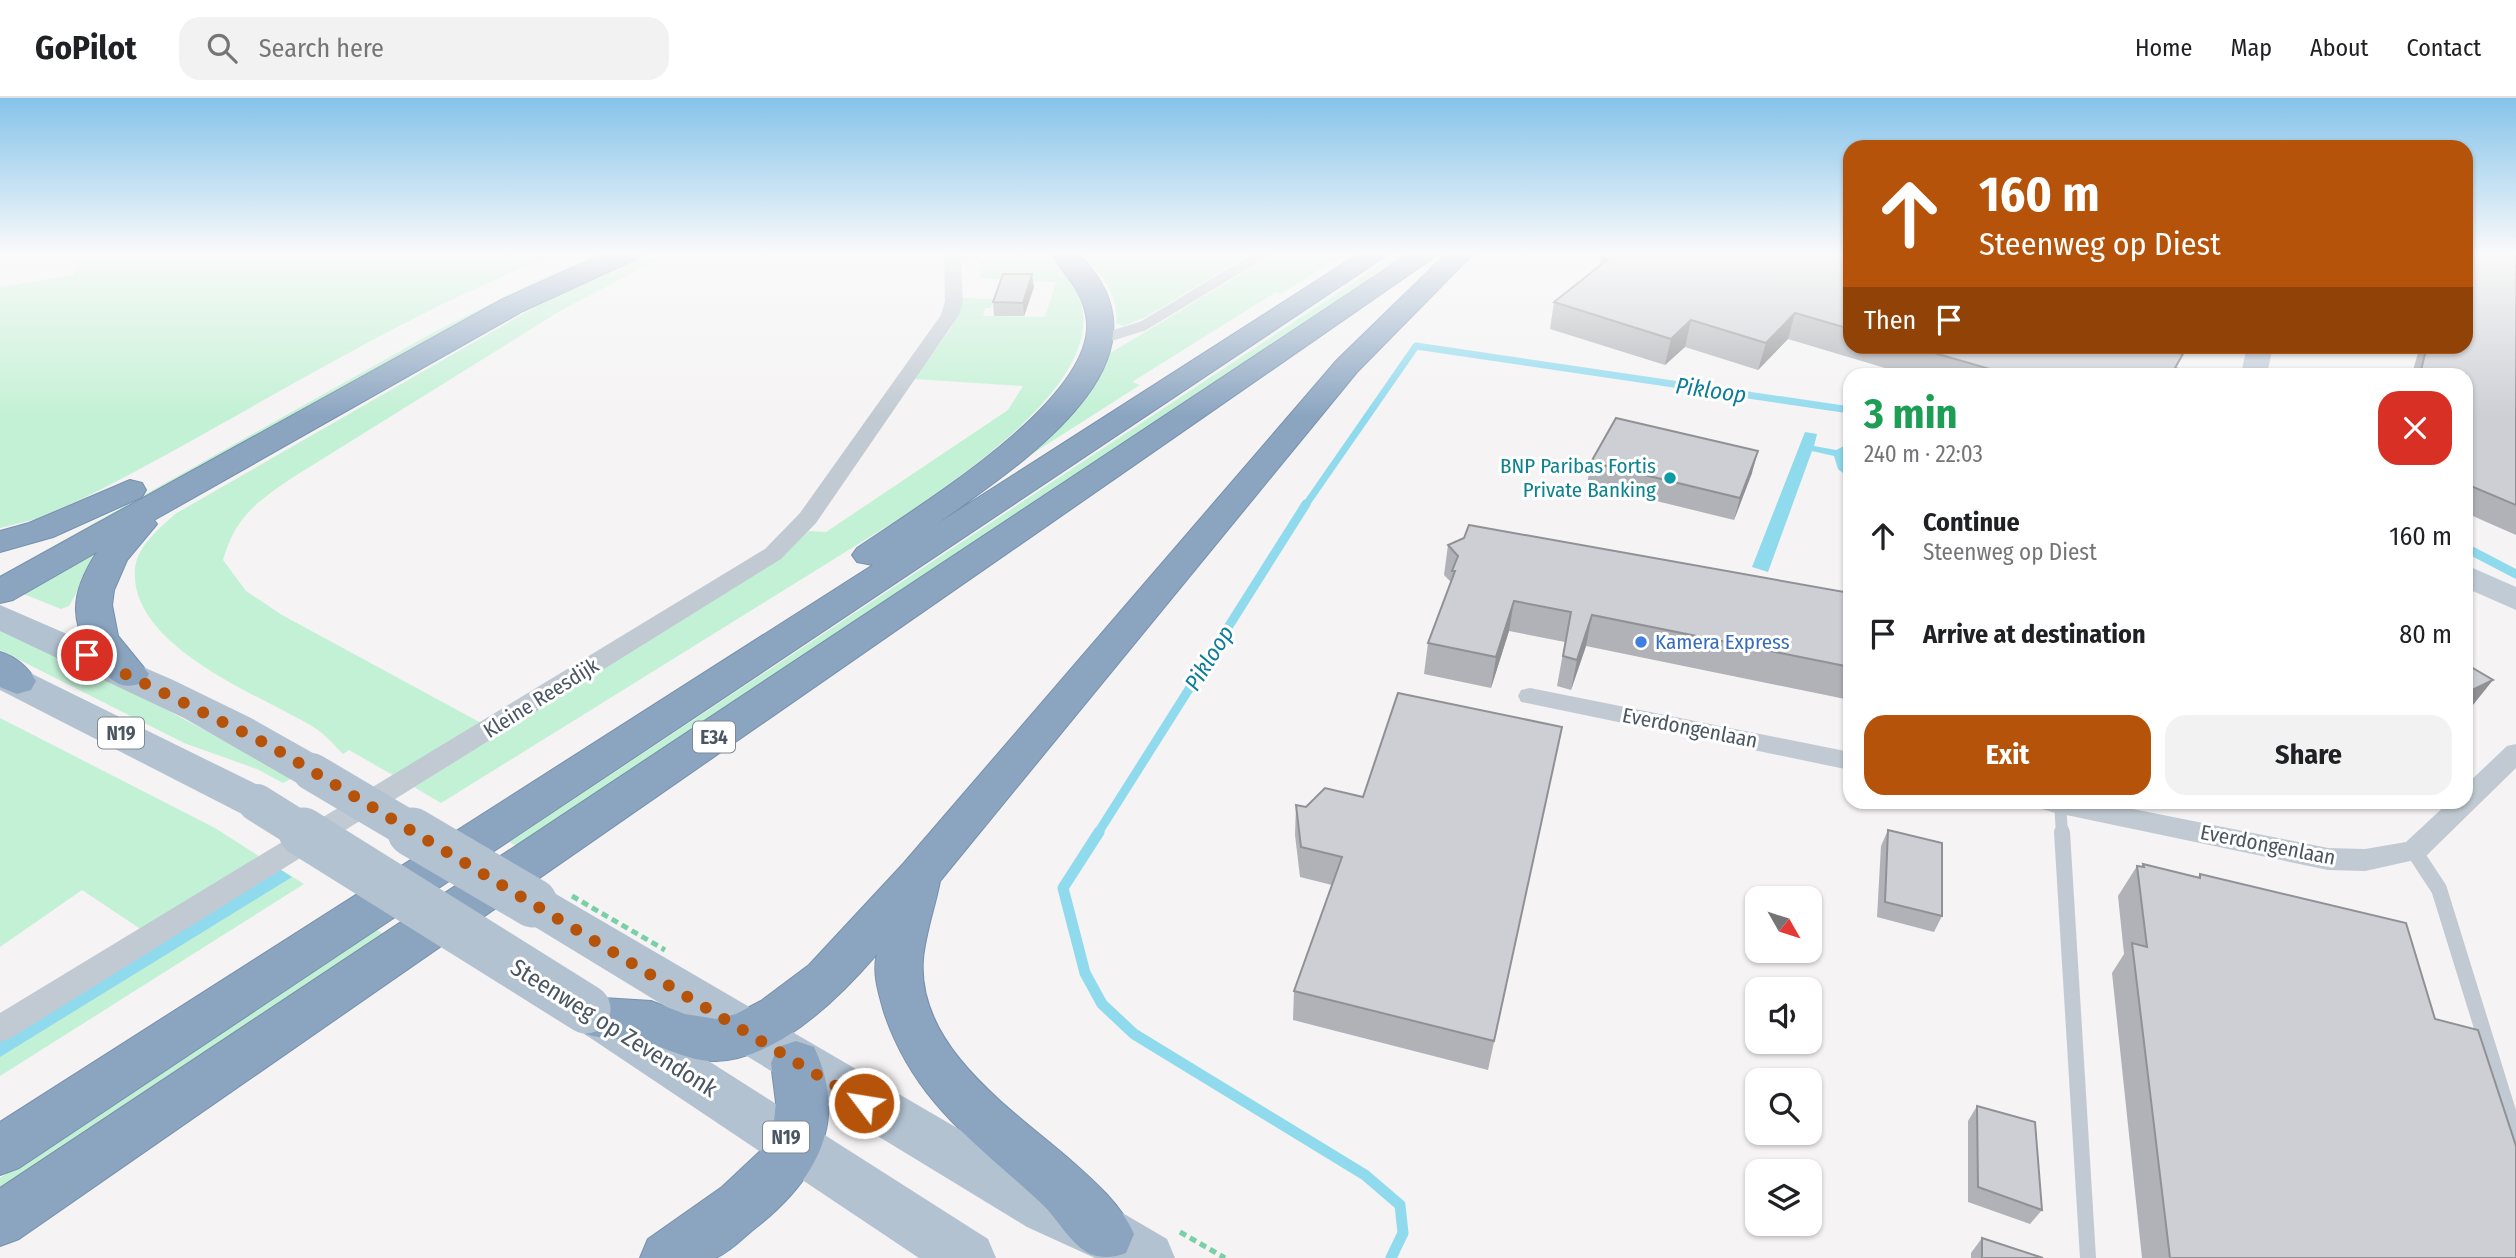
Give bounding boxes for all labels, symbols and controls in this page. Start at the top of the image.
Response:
search box [179,17,669,80]
text: GoPilot [35,28,137,68]
icon: search [203,29,241,67]
text: Search here [259,33,384,64]
text: Home [2135,34,2192,62]
text: Map [2230,34,2272,62]
text: About [2310,34,2368,62]
text: Contact [2406,34,2481,62]
text: 160 m [1979,165,2100,224]
icon: ahead [1864,168,1955,259]
text: Steenweg op Diest [1979,225,2221,263]
icon: arrive [1930,301,1968,339]
text: Then [1864,305,1916,336]
water label: Pikloop [1674,371,1748,409]
text: 3 min [1864,389,1958,439]
button: close [2378,391,2452,465]
text: 240 m · 22:03 [1864,440,1983,468]
place label: BNP Paribas Fortis Private Banking [1500,453,1656,503]
marker: BNP Paribas Fortis Private Banking [1662,470,1678,486]
text: Continue [1923,507,2020,538]
icon: ahead [1864,517,1902,555]
text: 160 m [2389,521,2452,552]
text: Steenweg op Diest [1923,538,2097,566]
icon: arrive [1864,615,1902,653]
text: Arrive at destination [1923,619,2146,650]
text: 80 m [2399,619,2452,650]
water label: Pikloop [1178,620,1240,696]
pin [57,625,117,685]
place label: Kamera Express [1655,629,1790,655]
marker: Kamera Express [1633,634,1649,650]
icon: arrive [68,636,106,674]
street label: Kleine Reesdijk [479,652,604,744]
street label: Everdongenlaan [1620,702,1760,754]
button: Exit [1864,715,2151,795]
button: Share [2165,715,2452,795]
road number: N19 [98,718,144,748]
road number: E34 [693,722,735,752]
street label: Everdongenlaan [2198,819,2338,871]
north arrow [1745,886,1822,962]
map controls [1745,886,1822,1236]
street label: Steenweg op Zevendonk [506,953,723,1103]
button: sound [1745,977,1822,1054]
position arrow [827,1066,901,1140]
button: search [1745,1068,1822,1145]
road number: N19 [763,1121,809,1152]
button: layers [1745,1159,1822,1236]

